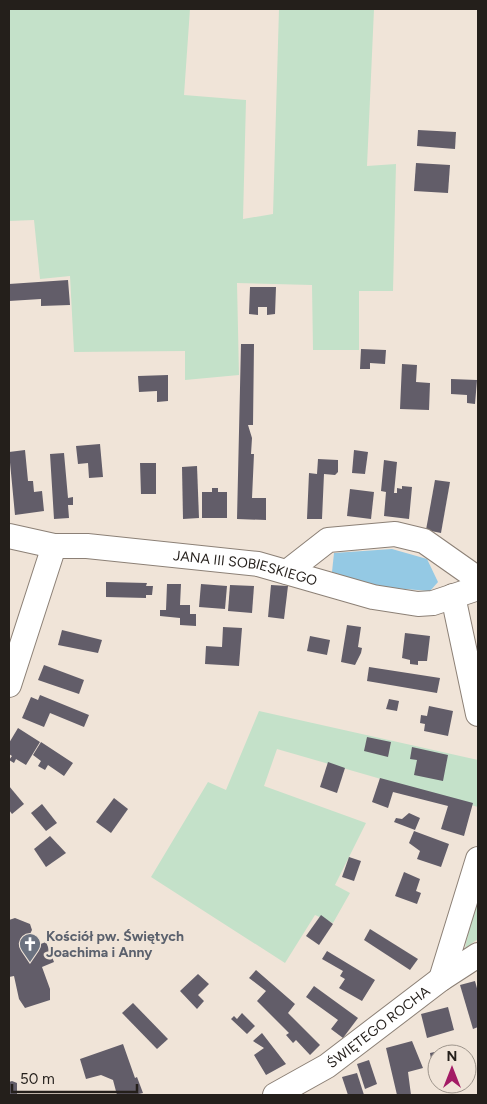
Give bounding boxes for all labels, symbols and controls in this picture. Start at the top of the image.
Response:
street label: JANA III SOBIESKIEGO [172,547,319,589]
place label: Kościół pw. Świętych Joachima i Anny [46,928,184,961]
church icon: Kościół pw. Świętych Joachima i Anny [18,932,42,963]
street label: ŚWIĘTEGO ROCHA [323,982,433,1072]
north arrow [427,1044,477,1094]
text: N [447,1048,457,1065]
scale bar [12,1062,138,1094]
text: 50 m [20,1070,55,1088]

